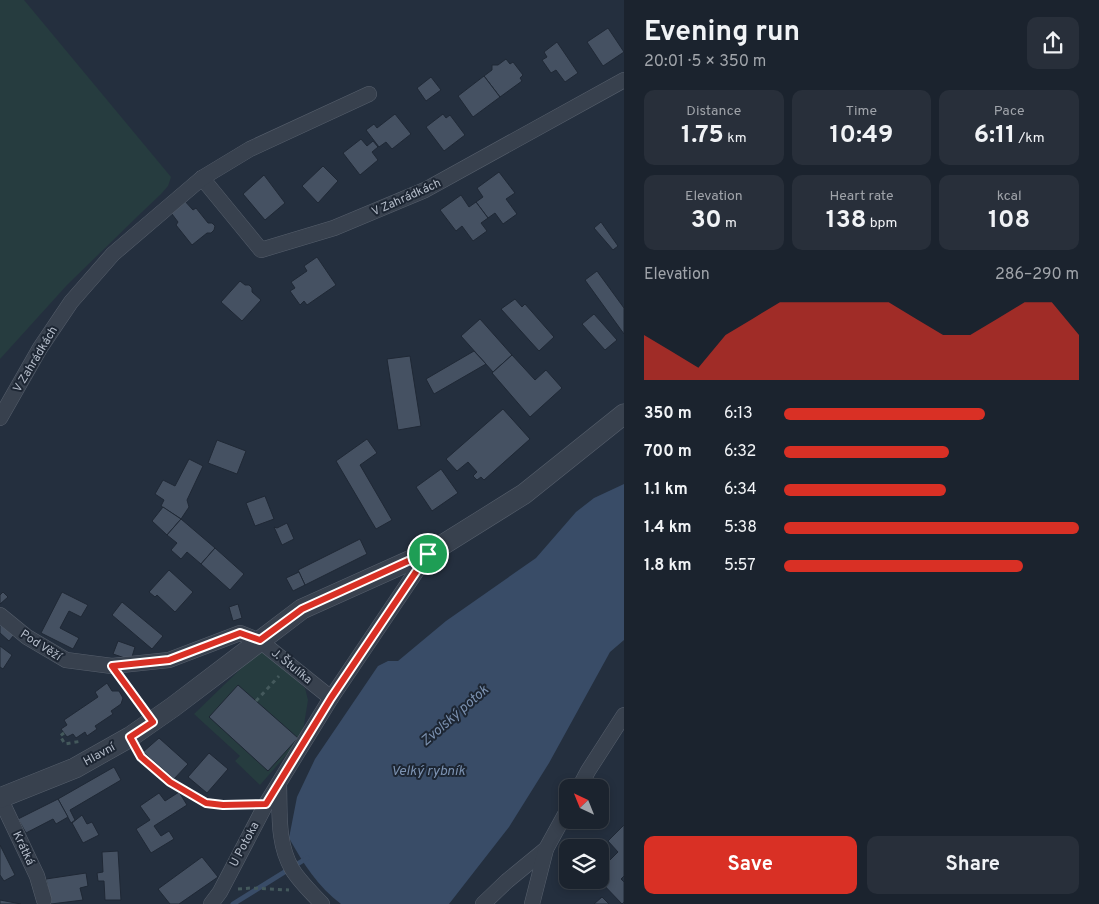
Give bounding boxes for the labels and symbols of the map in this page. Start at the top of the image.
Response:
street label: V Zahrádkách [369,175,444,220]
street label: V Zahrádkách [10,324,62,396]
pin [407,533,449,575]
street label: Pod Věží [17,627,65,666]
street label: J. Štulíka [268,645,315,688]
water label: Zvolský potok [418,681,493,750]
street label: Hlavní [81,739,119,770]
water label: Velký rybník [391,763,466,780]
north arrow [559,779,609,829]
street label: U Potoka [226,819,263,870]
street label: Krátká [8,829,38,868]

